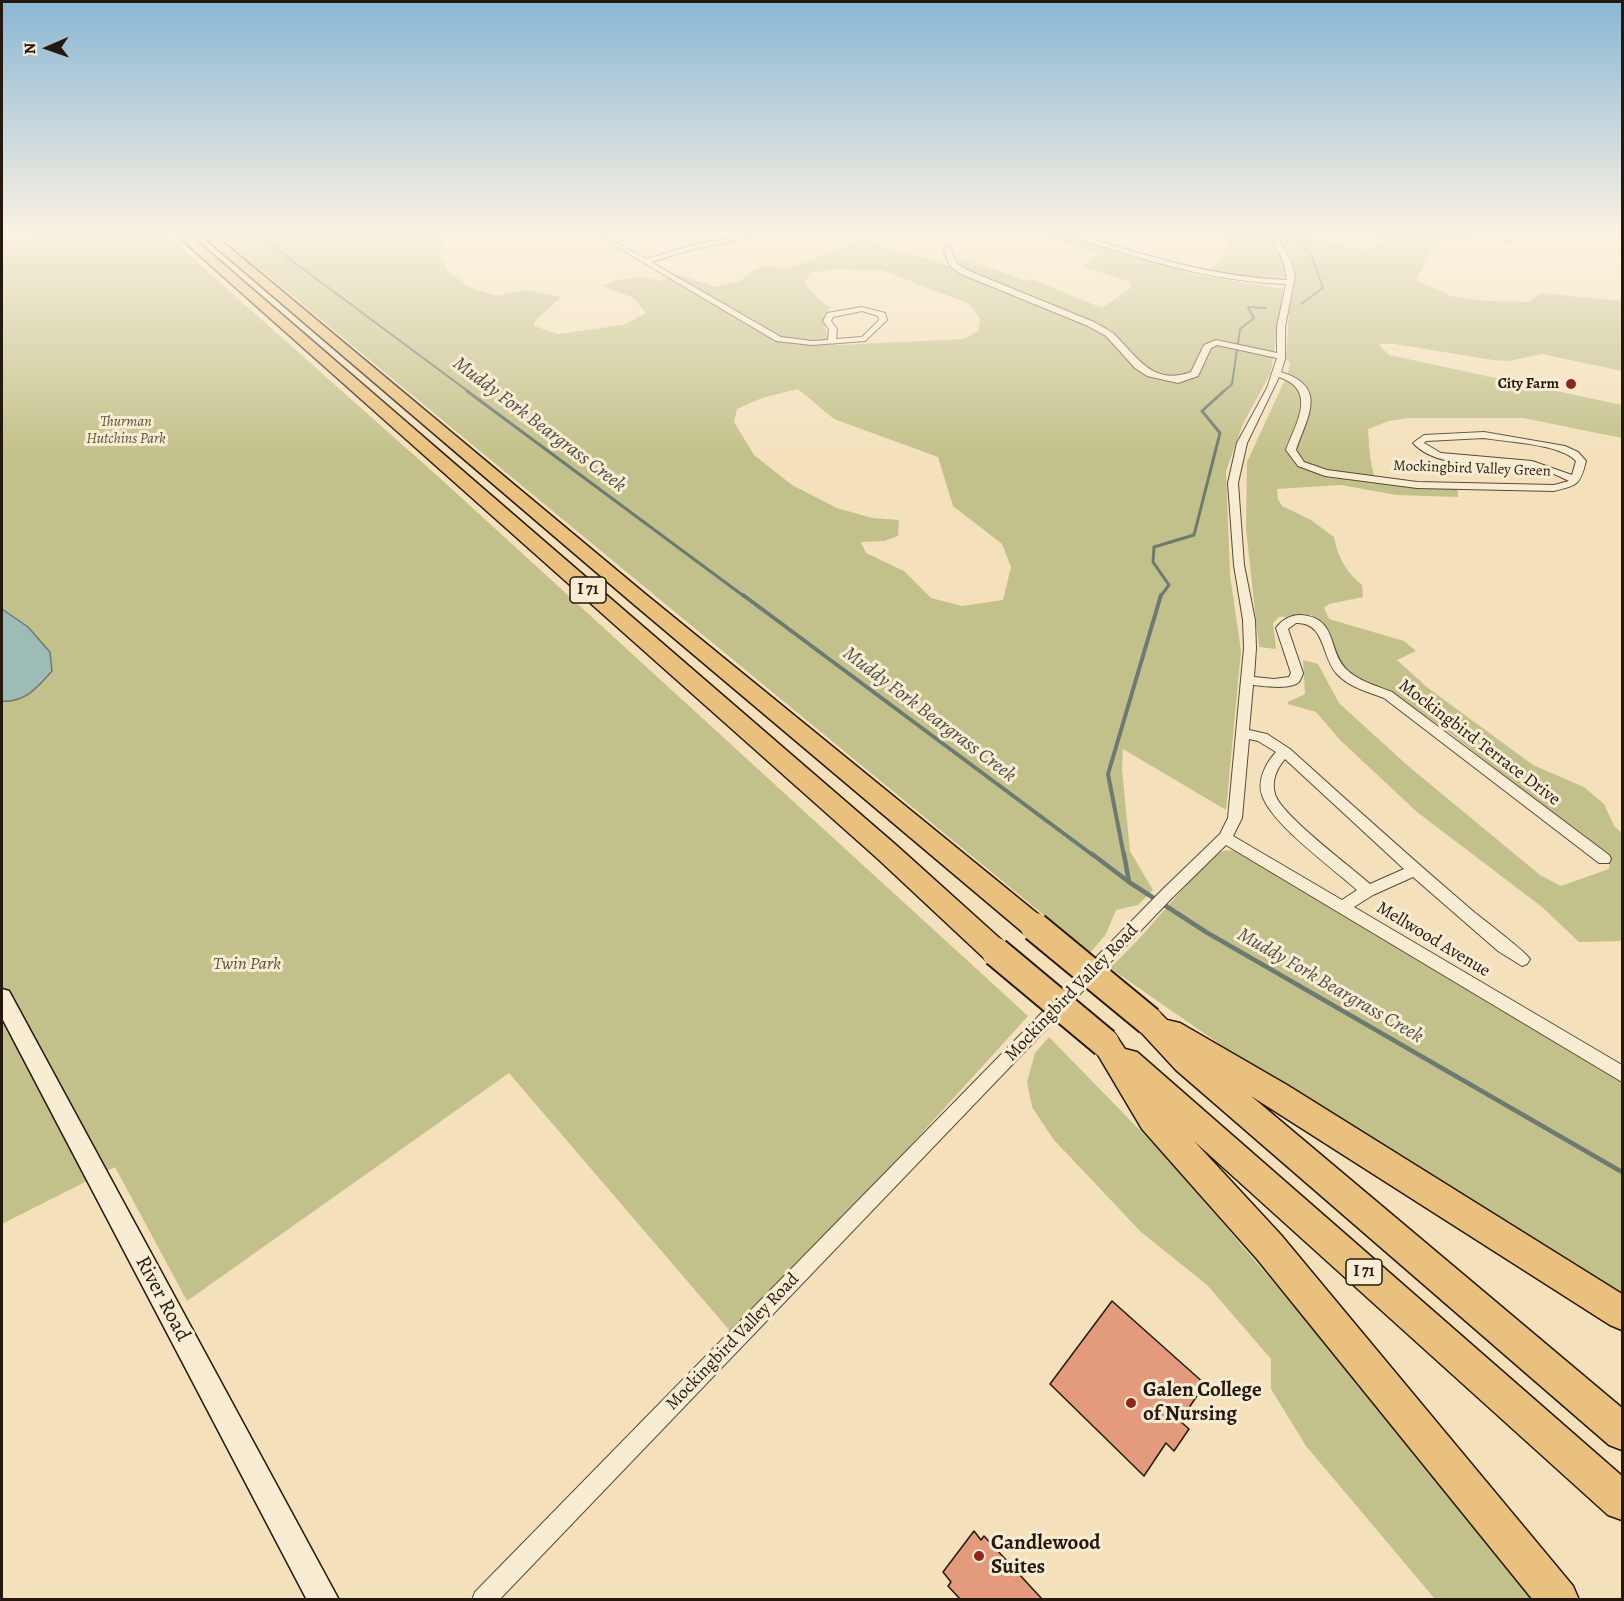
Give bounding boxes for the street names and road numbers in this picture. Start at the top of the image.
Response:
street label: Mockingbird Valley Green [1393,457,1551,481]
road number: I 71 [570,577,606,603]
street label: Mockingbird Terrace Drive [1394,675,1564,811]
street label: Mellwood Avenue [1372,898,1494,982]
street label: Mockingbird Valley Road [1001,920,1143,1066]
street label: River Road [129,1252,195,1346]
road number: I 71 [1346,1259,1382,1285]
street label: Mockingbird Valley Road [662,1269,804,1415]

